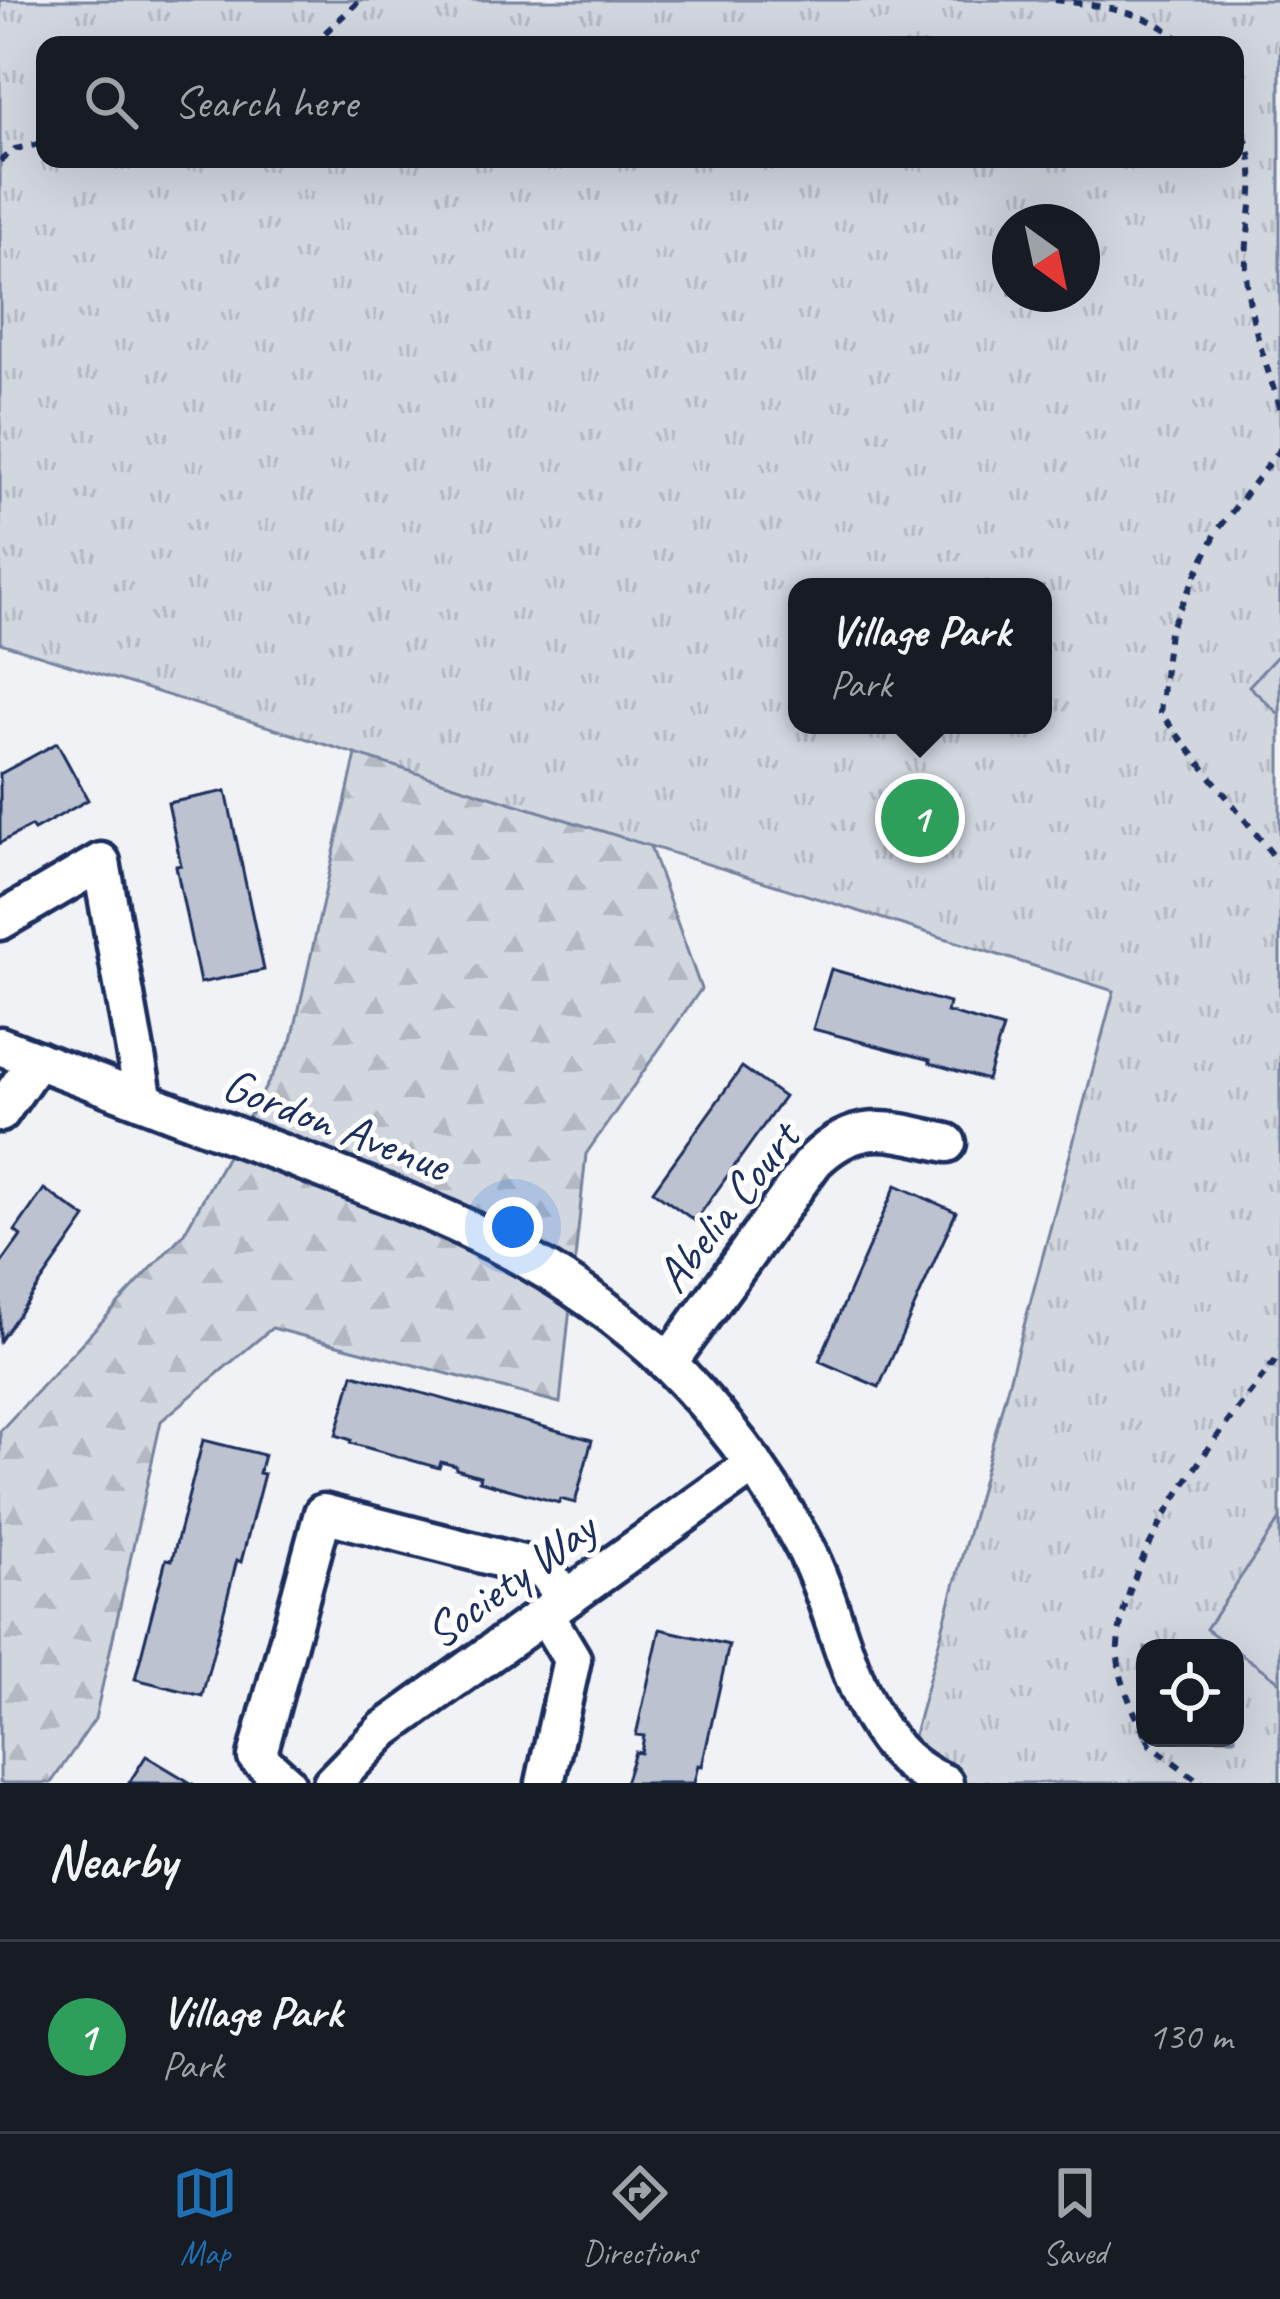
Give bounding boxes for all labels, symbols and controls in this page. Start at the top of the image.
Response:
search box [36,36,1244,168]
icon: search [78,69,144,135]
text: Search here [174,74,357,131]
north arrow [992,204,1100,312]
popup [788,578,1052,734]
text: Village Park [830,603,1010,660]
text: Park [830,660,892,709]
pin: 1 [881,773,959,863]
street label: Gordon Avenue [215,1054,461,1196]
street label: Abelia Court [642,1107,815,1304]
your location [483,1197,543,1257]
street label: Society Way [413,1496,610,1662]
map controls [1136,1639,1244,1747]
button: locate [1136,1639,1244,1747]
text: Nearby [48,1829,176,1893]
text: Village Park [162,1984,342,2041]
text: 1 [78,2012,96,2061]
text: 130 m [1148,2012,1232,2061]
text: Park [162,2041,224,2090]
tab: Map [172,2160,238,2274]
tab: Directions [583,2160,697,2274]
tab: Saved [1042,2160,1108,2274]

